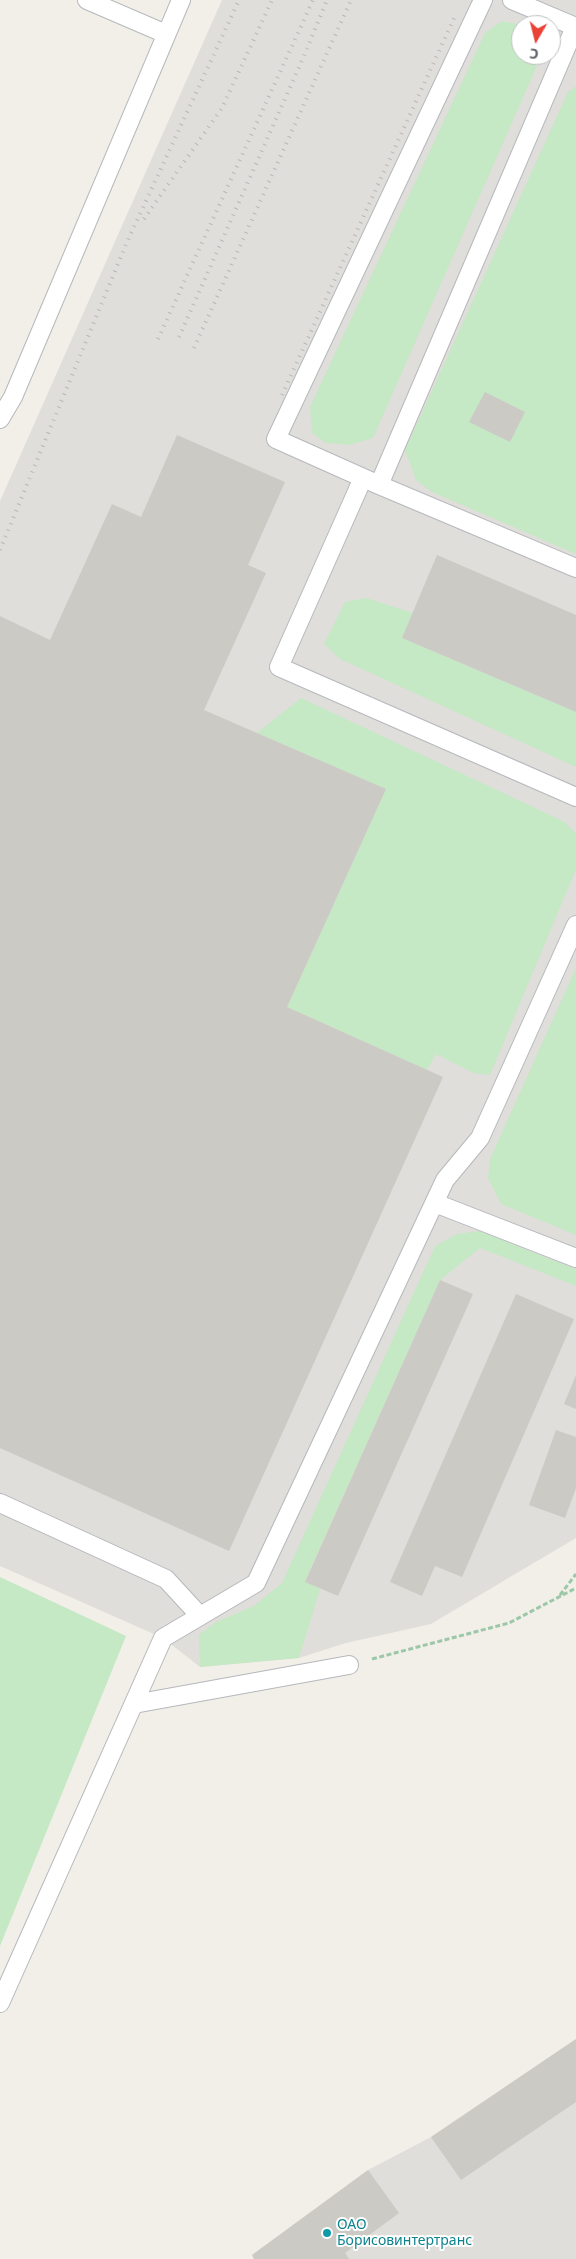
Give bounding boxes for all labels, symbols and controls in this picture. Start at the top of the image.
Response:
north arrow [511,15,561,65]
text: С [528,44,540,64]
place label: ОАО Борисовинтертранс [337,2217,472,2250]
marker: ОАО Борисовинтертранс [321,2227,333,2239]

